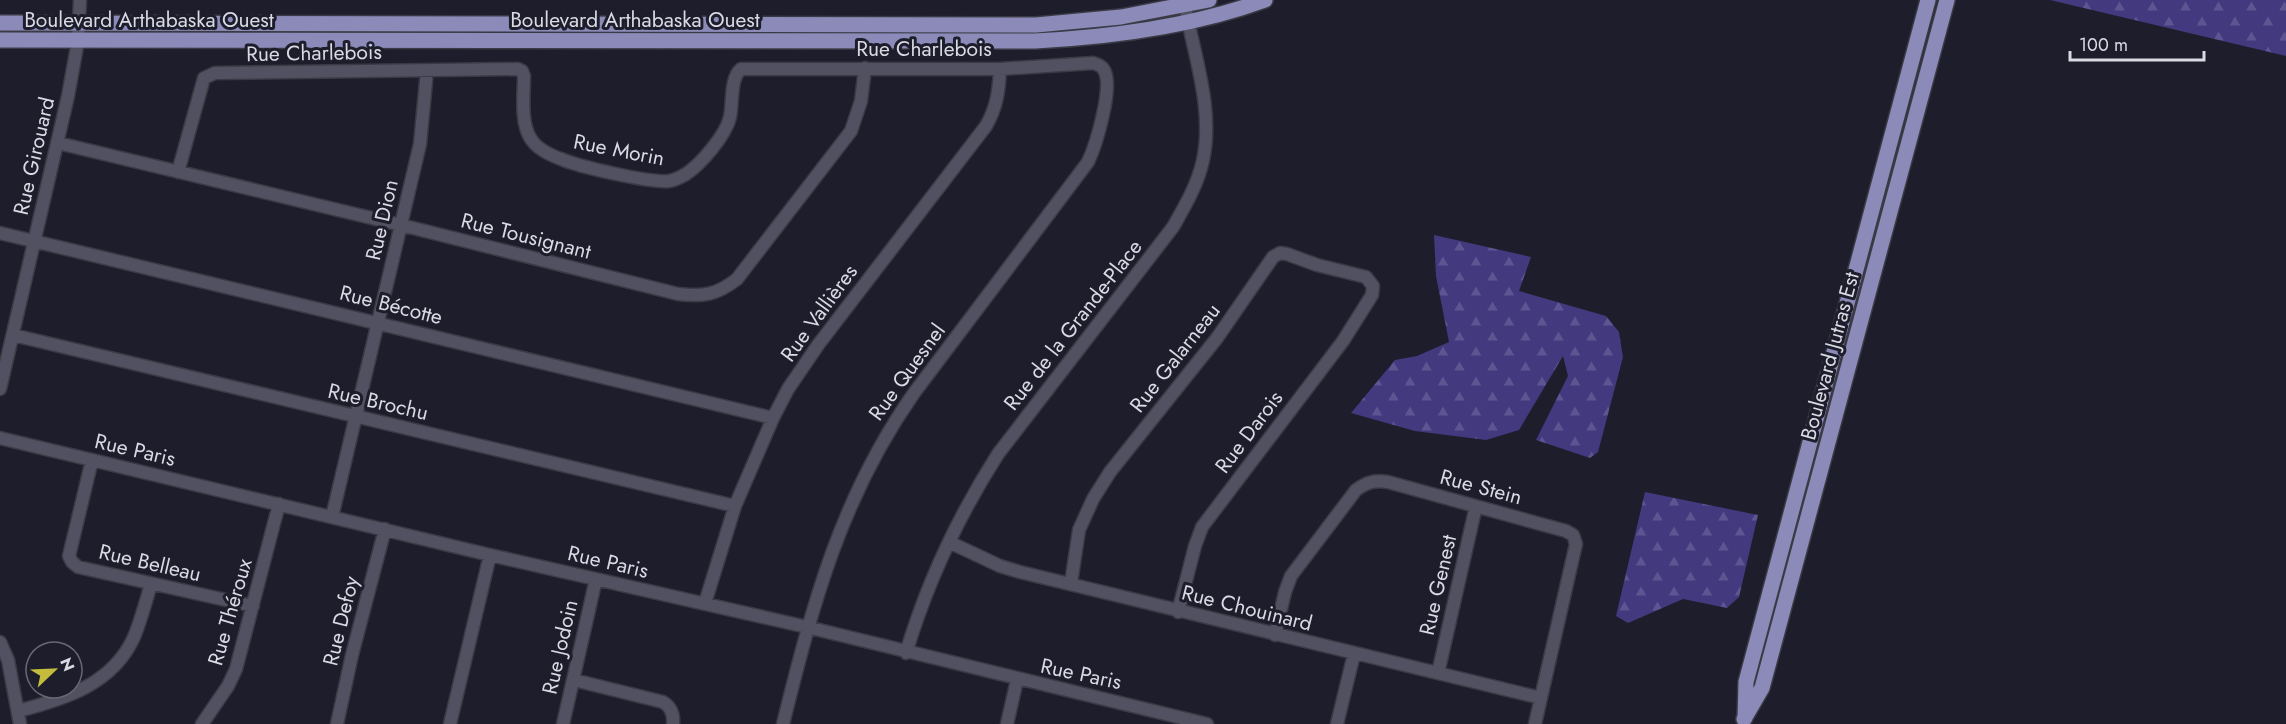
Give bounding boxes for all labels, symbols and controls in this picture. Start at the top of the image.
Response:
street label: Boulevard Arthabaska Ouest [24,5,274,35]
street label: Boulevard Arthabaska Ouest [510,5,760,35]
scale bar [2070,24,2204,62]
text: 100 m [2079,32,2128,58]
street label: Rue Charlebois [856,34,992,64]
street label: Rue Charlebois [246,37,382,69]
street label: Rue Girouard [6,94,62,218]
street label: Rue Morin [571,126,667,174]
street label: Rue Dion [358,177,406,263]
street label: Rue Tousignant [458,205,594,267]
street label: Rue de la Grande-Place [997,233,1149,417]
street label: Rue Vallières [773,258,865,368]
street label: Boulevard Jutras Est [1793,269,1867,443]
street label: Rue Bécotte [337,278,446,332]
street label: Rue Galarneau [1123,297,1227,419]
street label: Rue Quesnel [862,317,952,427]
street label: Rue Brochu [325,376,431,428]
street label: Rue Darois [1208,384,1290,480]
street label: Rue Paris [92,426,178,474]
street label: Rue Stein [1437,462,1525,512]
street label: Rue Genest [1412,532,1464,638]
street label: Rue Belleau [96,537,204,589]
street label: Rue Paris [565,538,651,586]
street label: Rue Théroux [200,555,260,669]
street label: Rue Defoy [315,572,367,669]
street label: Rue Chouinard [1179,577,1315,639]
street label: Rue Jodoin [535,597,585,697]
north arrow [24,640,84,700]
street label: Rue Paris [1038,651,1124,697]
text: N [54,654,80,675]

